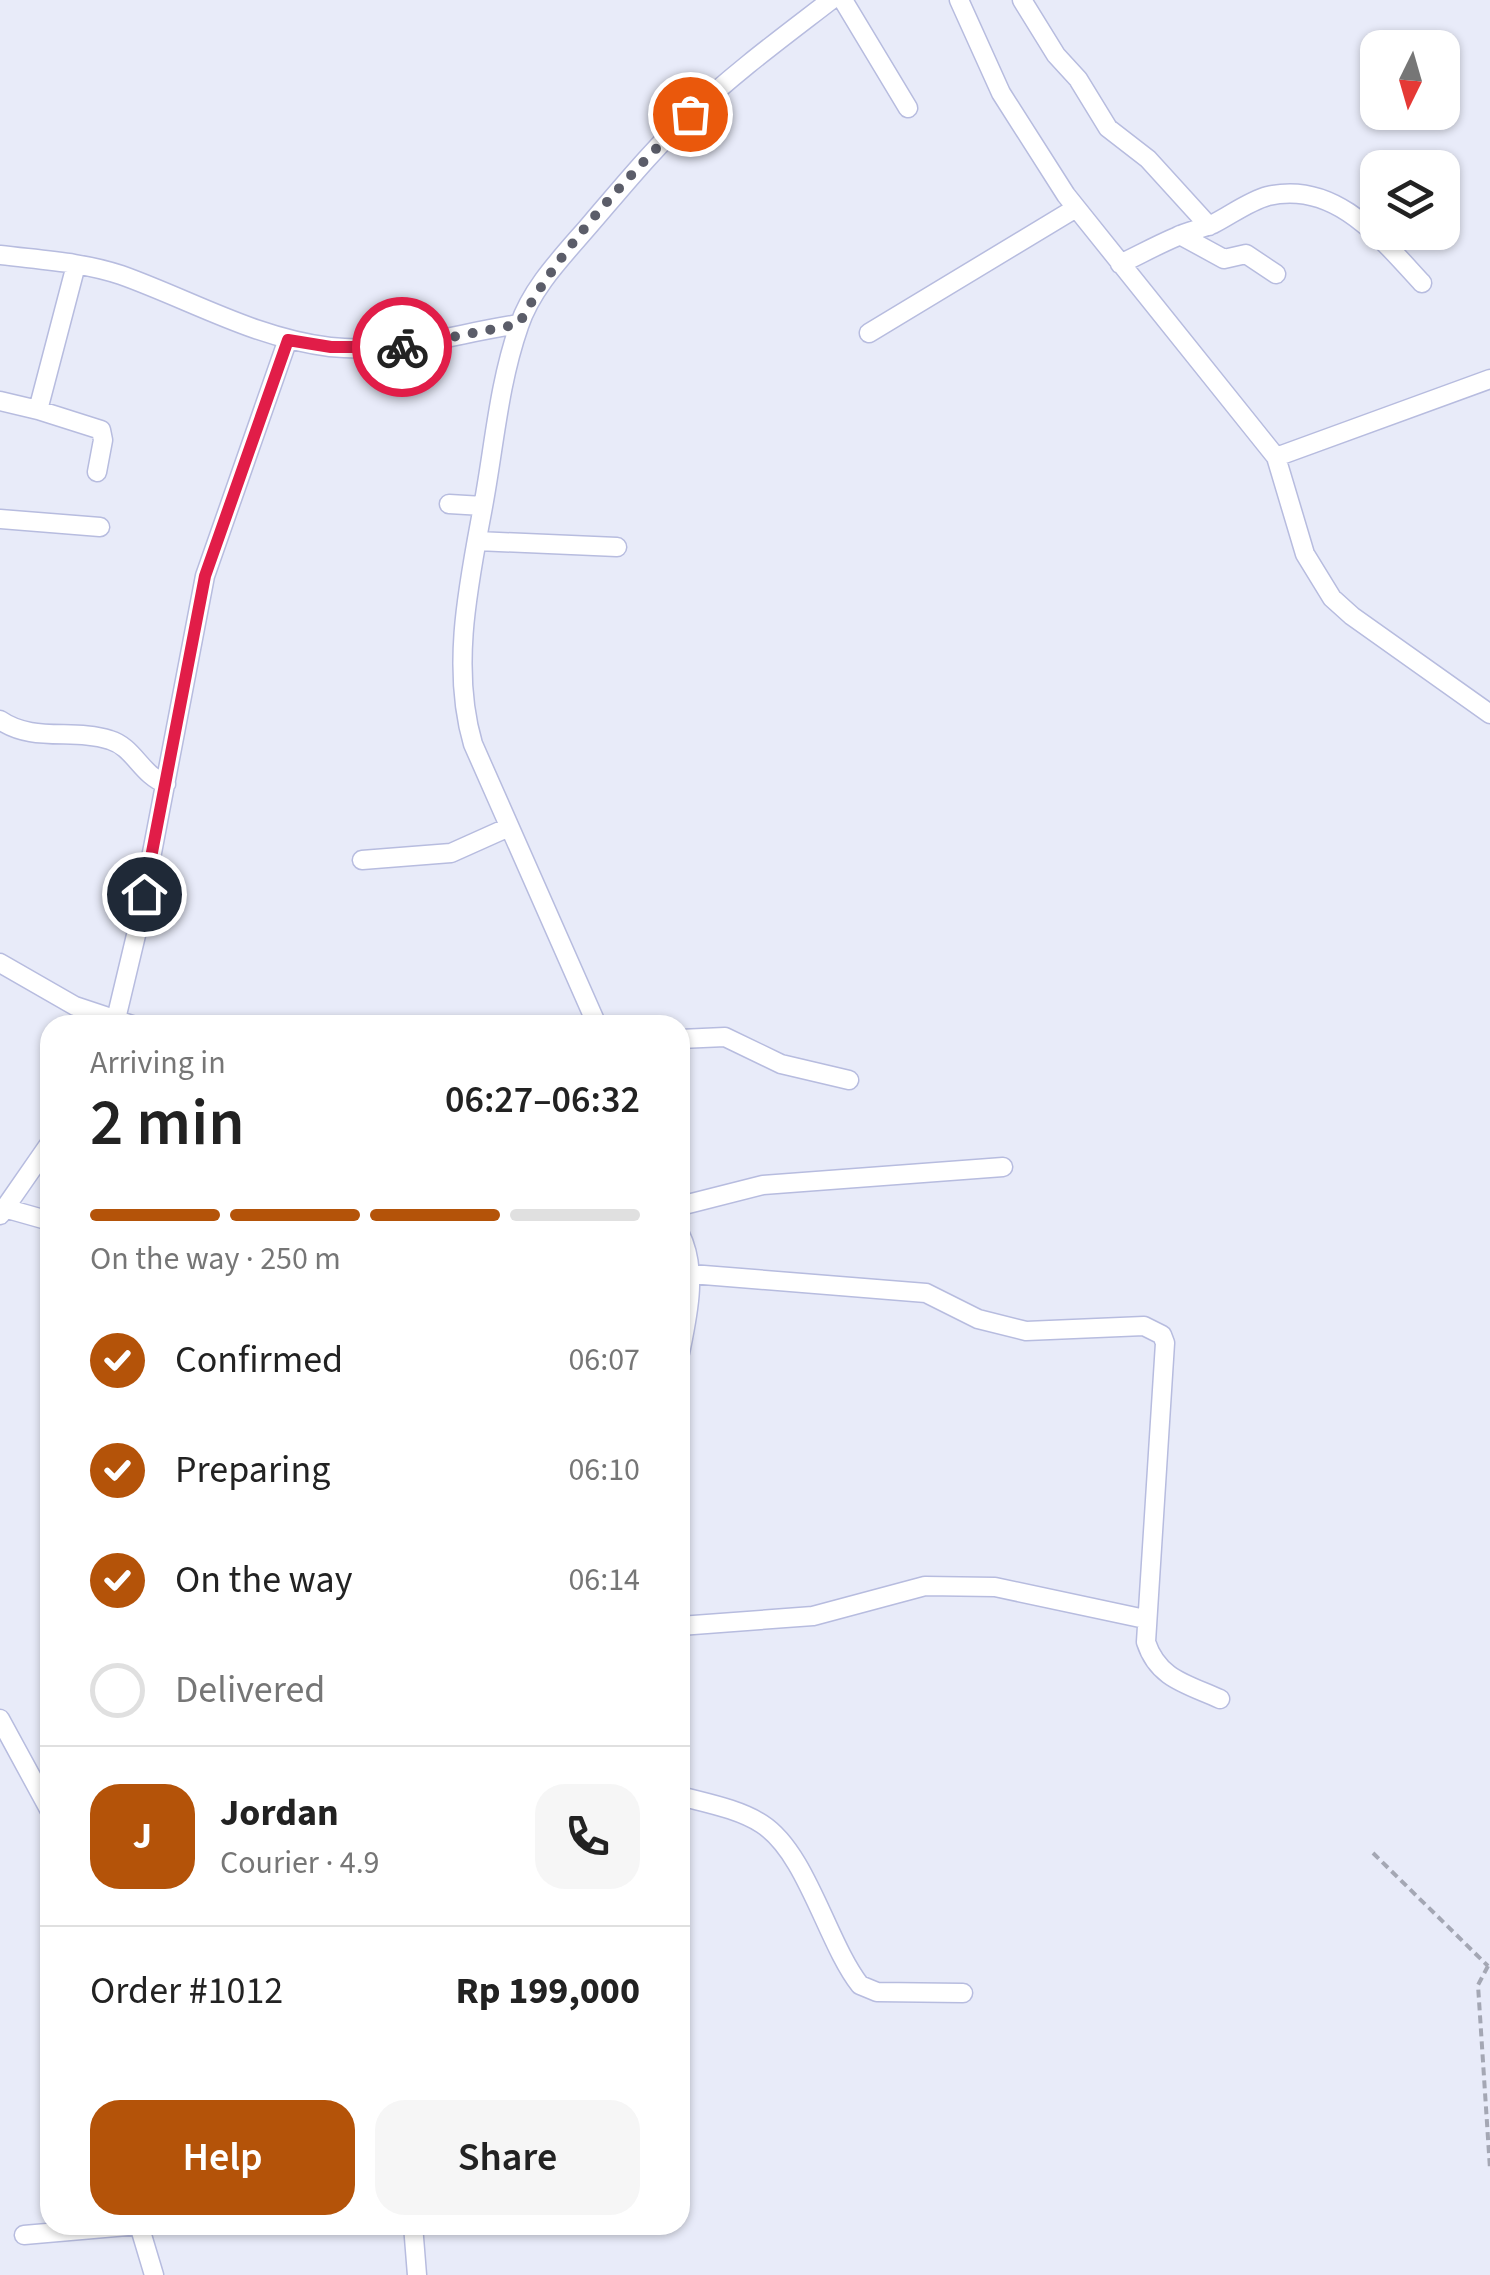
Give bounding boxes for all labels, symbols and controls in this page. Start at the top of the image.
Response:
north arrow [1360,30,1460,130]
map controls [1360,30,1460,250]
pin [648,72,733,157]
icon: bag [663,87,718,142]
button: layers [1360,150,1460,250]
courier [352,297,452,397]
icon: bike [375,320,430,375]
pin [102,852,187,937]
icon: home [117,867,172,922]
text: Arriving in [90,1040,226,1086]
text: 06:27–06:32 [445,1073,640,1127]
text: 2 min [90,1077,245,1170]
text: On the way · 250 m [90,1236,341,1282]
icon: check [90,1333,145,1388]
text: Confirmed [175,1333,343,1387]
text: 06:07 [568,1337,640,1383]
icon: check [90,1443,145,1498]
text: Preparing [175,1443,330,1497]
text: 06:10 [568,1447,640,1493]
icon: check [90,1553,145,1608]
text: On the way [175,1553,352,1607]
text: 06:14 [568,1557,640,1603]
text: Delivered [175,1663,325,1717]
button: phone [535,1784,640,1889]
text: Jordan [220,1786,339,1840]
text: J [133,1809,152,1863]
text: Courier · 4.9 [220,1840,380,1886]
text: Order #1012 [90,1964,283,2018]
text: Rp 199,000 [456,1964,640,2018]
button: Help [90,2100,355,2215]
button: Share [375,2100,640,2215]

